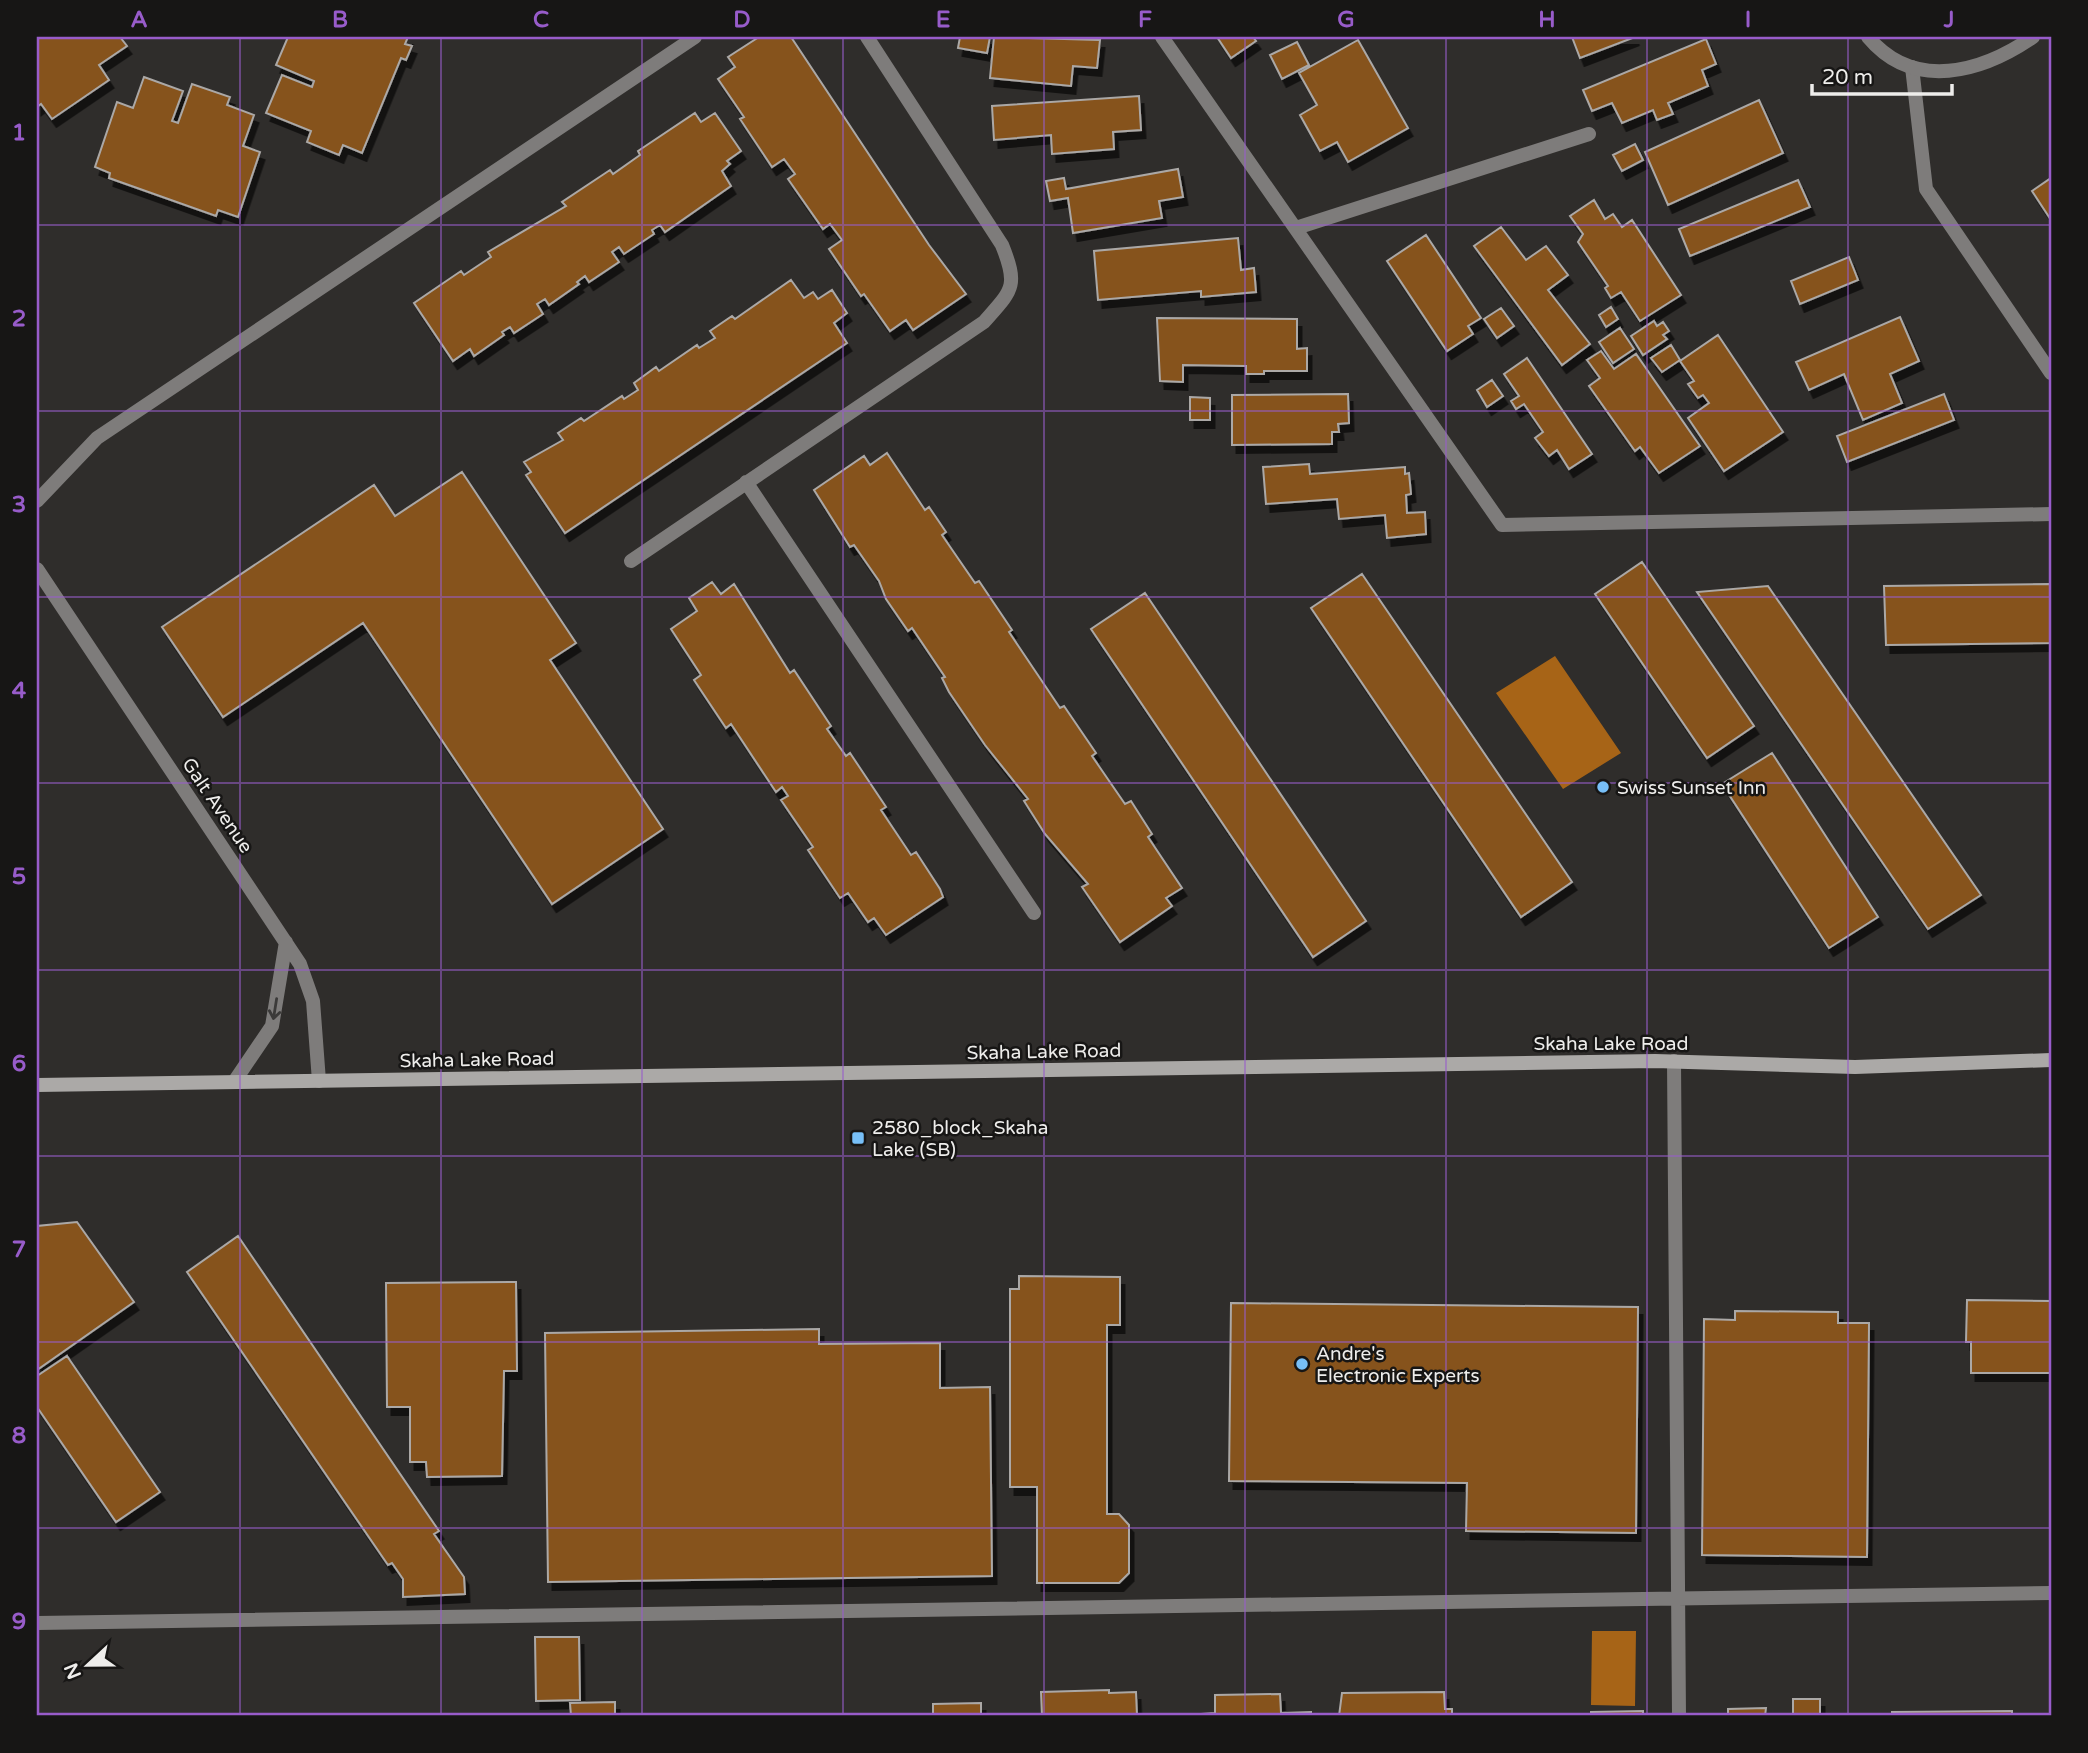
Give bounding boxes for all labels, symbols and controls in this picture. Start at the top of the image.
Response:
text: A [130,6,148,34]
text: B [332,6,348,34]
text: C [533,6,549,34]
text: D [733,6,751,34]
text: E [936,6,950,34]
text: F [1138,6,1152,34]
text: G [1337,6,1355,34]
text: H [1538,6,1556,34]
text: I [1745,6,1751,34]
text: J [1943,6,1954,34]
scale bar [1812,52,1952,96]
text: 20 m [1822,65,1873,90]
text: 1 [12,119,26,147]
text: 2 [12,305,26,333]
text: 3 [12,491,26,519]
text: 4 [12,677,27,705]
street label: Galt Avenue [177,754,257,857]
place label: Swiss Sunset Inn [1617,777,1766,799]
marker: Swiss Sunset Inn [1595,779,1611,795]
text: 5 [12,863,26,891]
one-way arrow [268,997,281,1020]
street label: Skaha Lake Road [1534,1033,1688,1055]
street label: Skaha Lake Road [966,1040,1122,1064]
street label: Skaha Lake Road [399,1048,555,1072]
text: 6 [12,1050,26,1078]
place label: 2580_block_Skaha Lake (SB) [872,1117,1048,1161]
marker: 2580_block_Skaha Lake (SB) [850,1130,866,1146]
text: 7 [12,1236,26,1264]
place label: Andre's Electronic Experts [1316,1343,1480,1387]
marker: Andre's Electronic Experts [1294,1356,1310,1372]
text: 8 [12,1422,26,1450]
text: 9 [12,1608,26,1636]
north arrow [52,1630,122,1700]
text: N [60,1660,86,1682]

